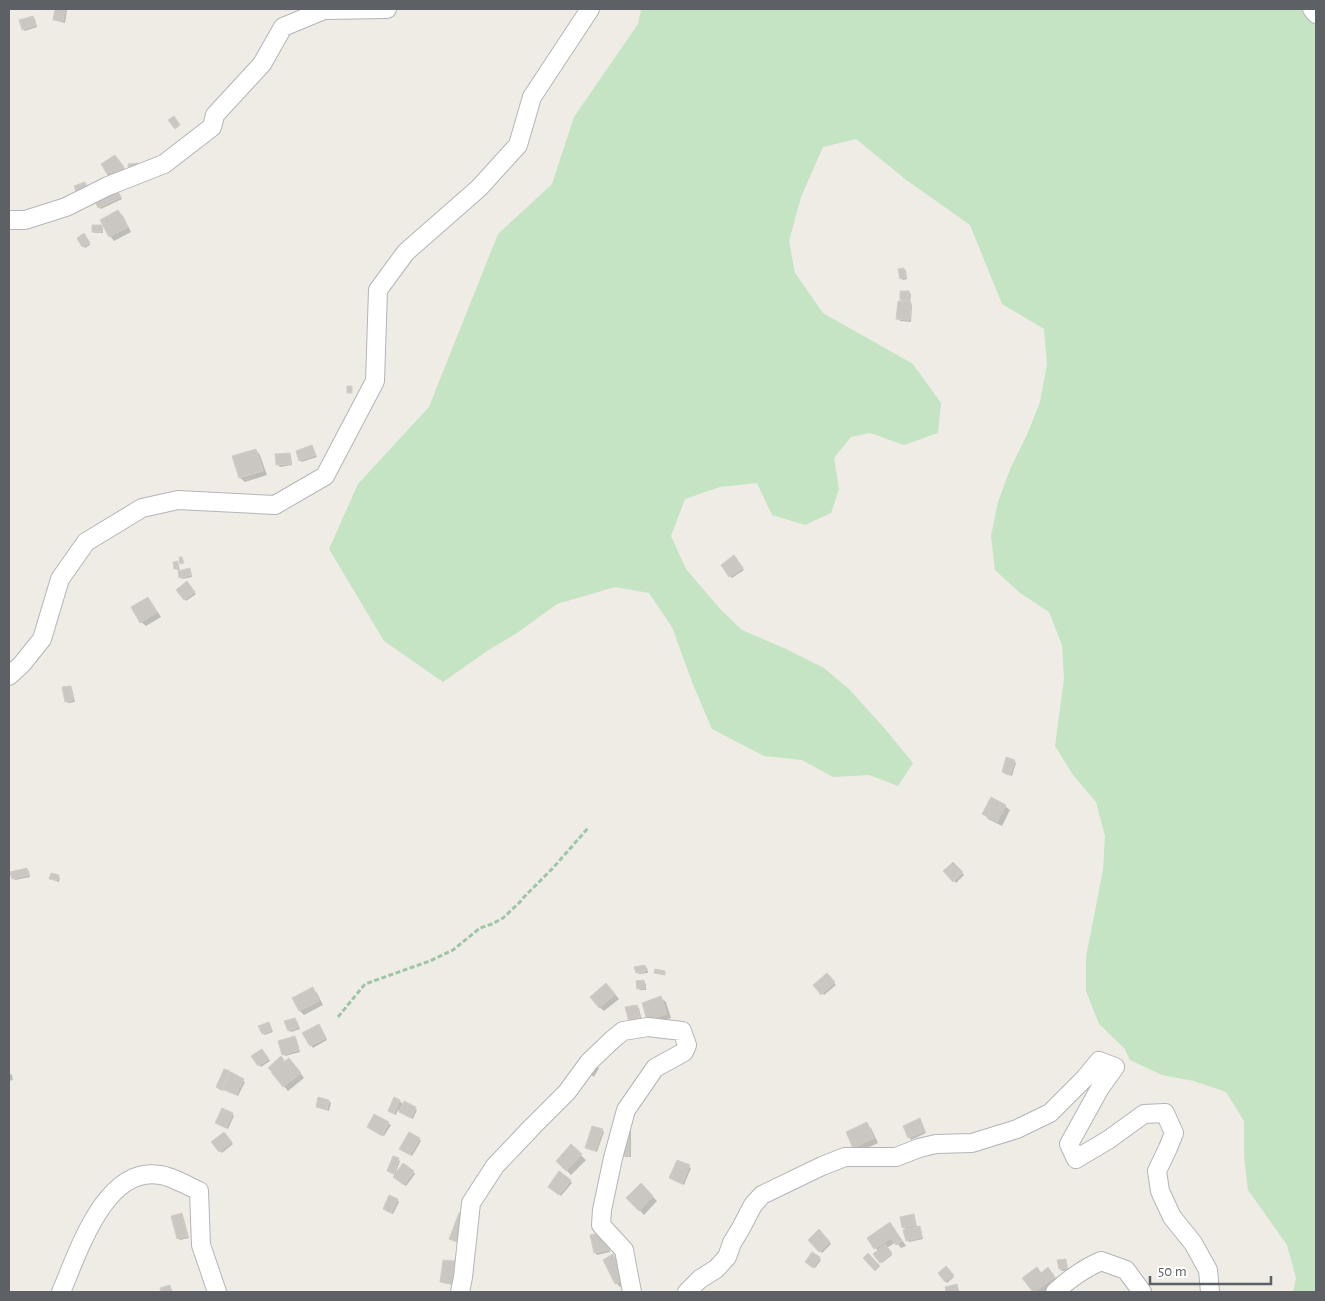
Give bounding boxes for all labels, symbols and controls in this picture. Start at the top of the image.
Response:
scale bar [1150,1254,1271,1286]
text: 50 m [1158,1264,1187,1279]

